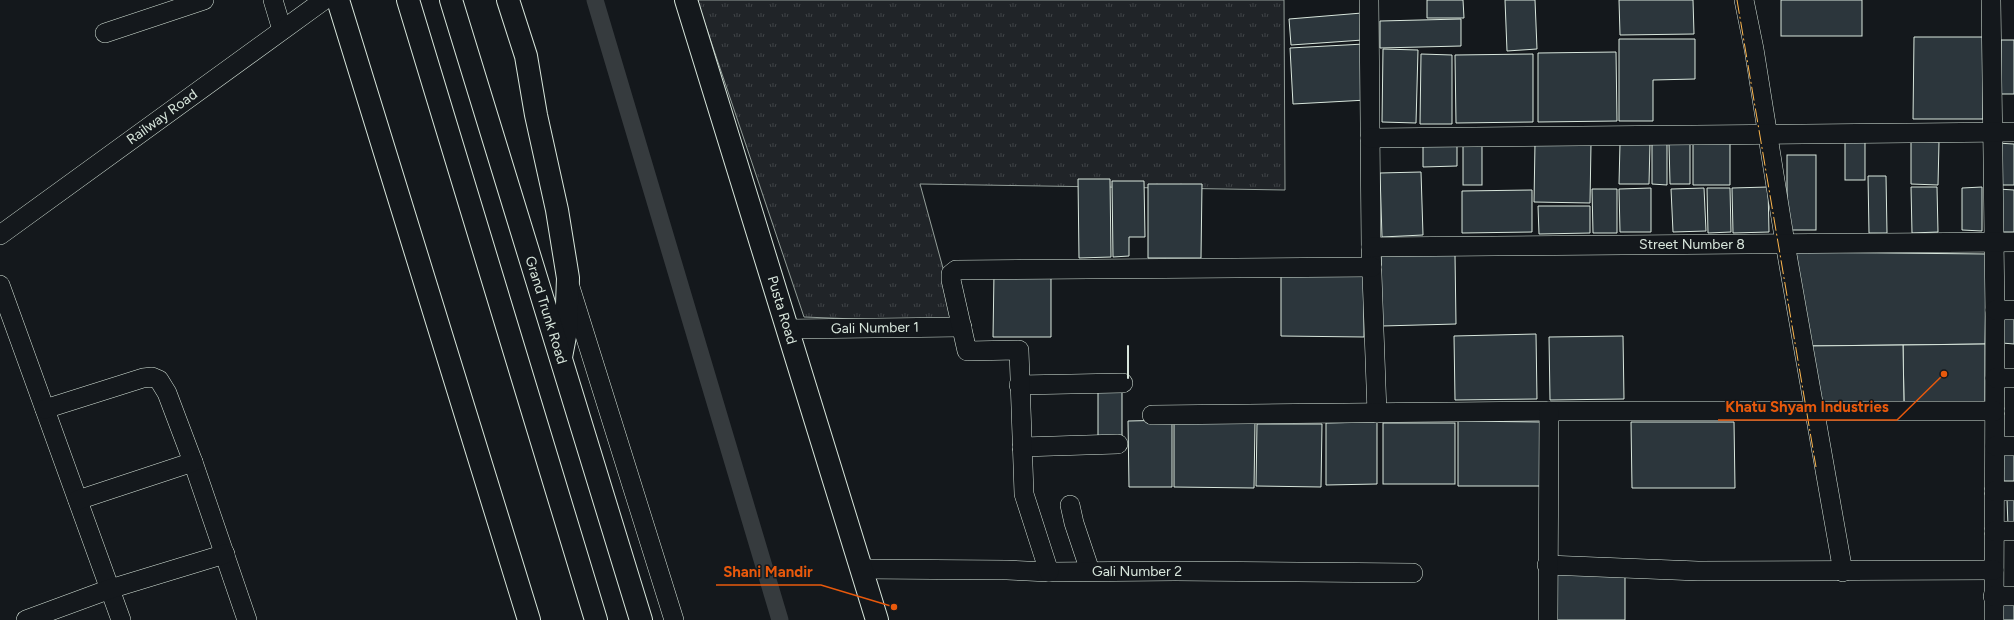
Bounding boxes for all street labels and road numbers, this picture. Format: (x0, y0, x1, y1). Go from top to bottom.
street label: Railway Road (123, 86, 201, 148)
street label: Street Number 8 (1639, 236, 1745, 253)
street label: Grand Trunk Road (522, 254, 570, 366)
street label: Pusta Road (764, 274, 800, 346)
street label: Gali Number 1 (831, 319, 919, 337)
street label: Gali Number 2 (1092, 563, 1182, 580)

